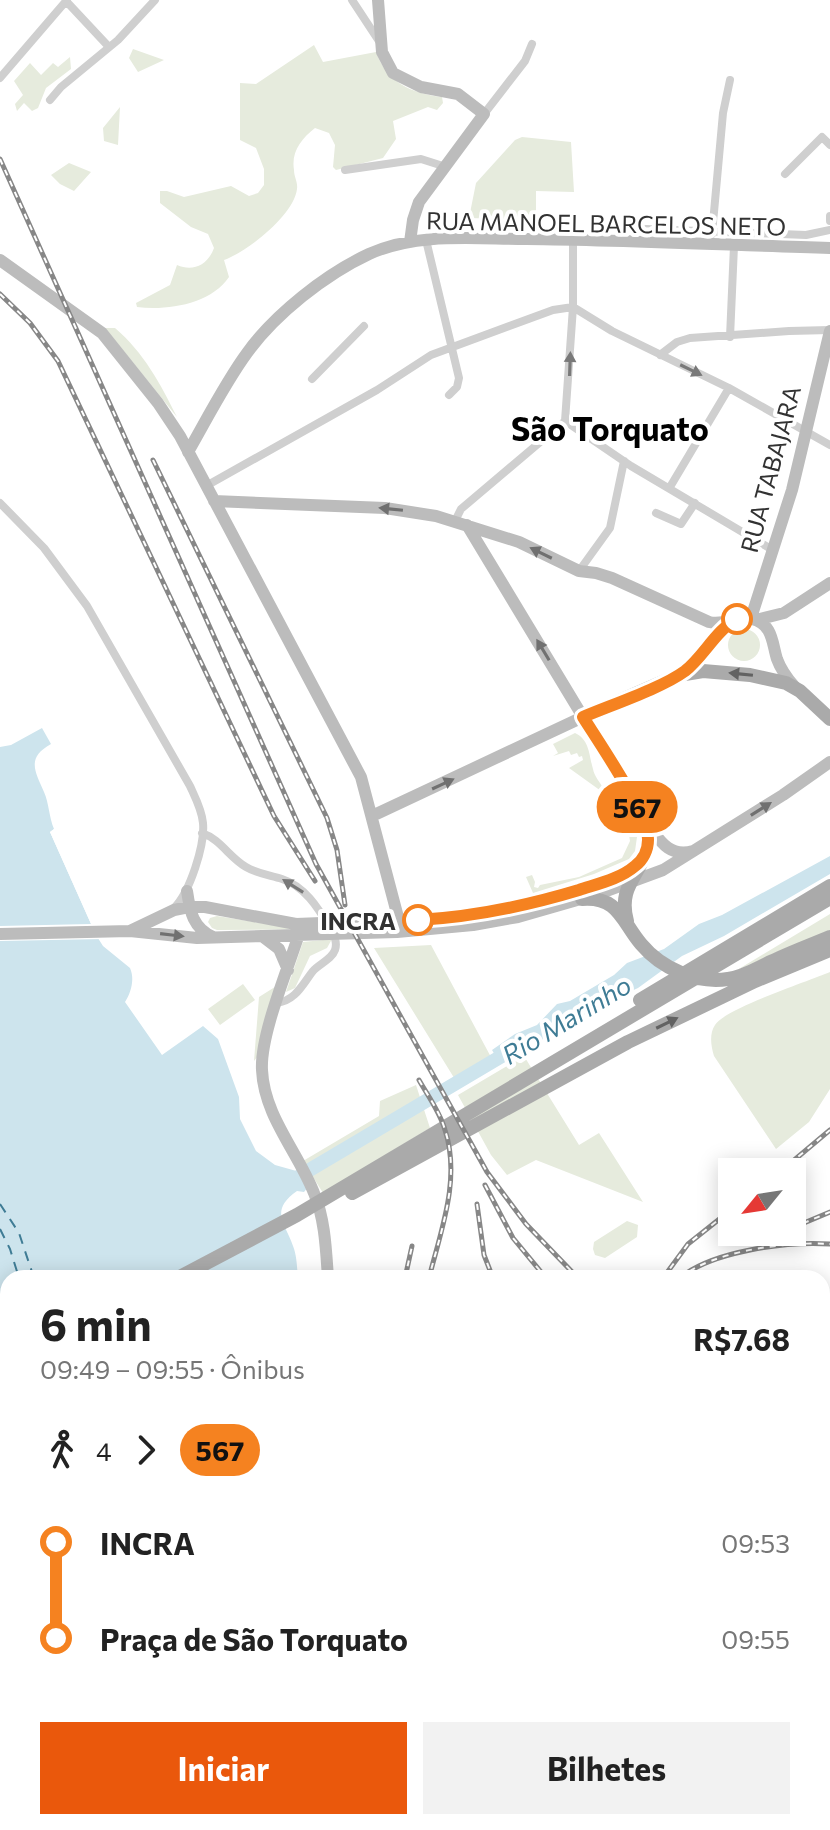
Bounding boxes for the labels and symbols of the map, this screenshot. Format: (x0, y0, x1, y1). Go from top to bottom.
street label: RUA MANOEL BARCELOS NETO (426, 205, 786, 241)
one-way arrow (564, 351, 577, 376)
one-way arrow (679, 363, 702, 377)
street label: RUA TABAJARA (734, 382, 806, 556)
district label: São Torquato (511, 408, 709, 448)
one-way arrow (378, 503, 403, 516)
one-way arrow (530, 546, 553, 560)
unlabelled marker (722, 604, 752, 634)
one-way arrow (536, 639, 550, 661)
one-way arrow (728, 668, 753, 681)
one-way arrow (432, 777, 455, 790)
line badge: 567 (591, 781, 683, 833)
one-way arrow (750, 802, 771, 817)
one-way arrow (282, 879, 304, 893)
marker: INCRA (403, 905, 433, 935)
place label: INCRA (320, 906, 396, 935)
one-way arrow (160, 929, 185, 942)
water label: Rio Marinho (496, 968, 636, 1070)
one-way arrow (656, 1017, 679, 1030)
north arrow (718, 1158, 806, 1246)

